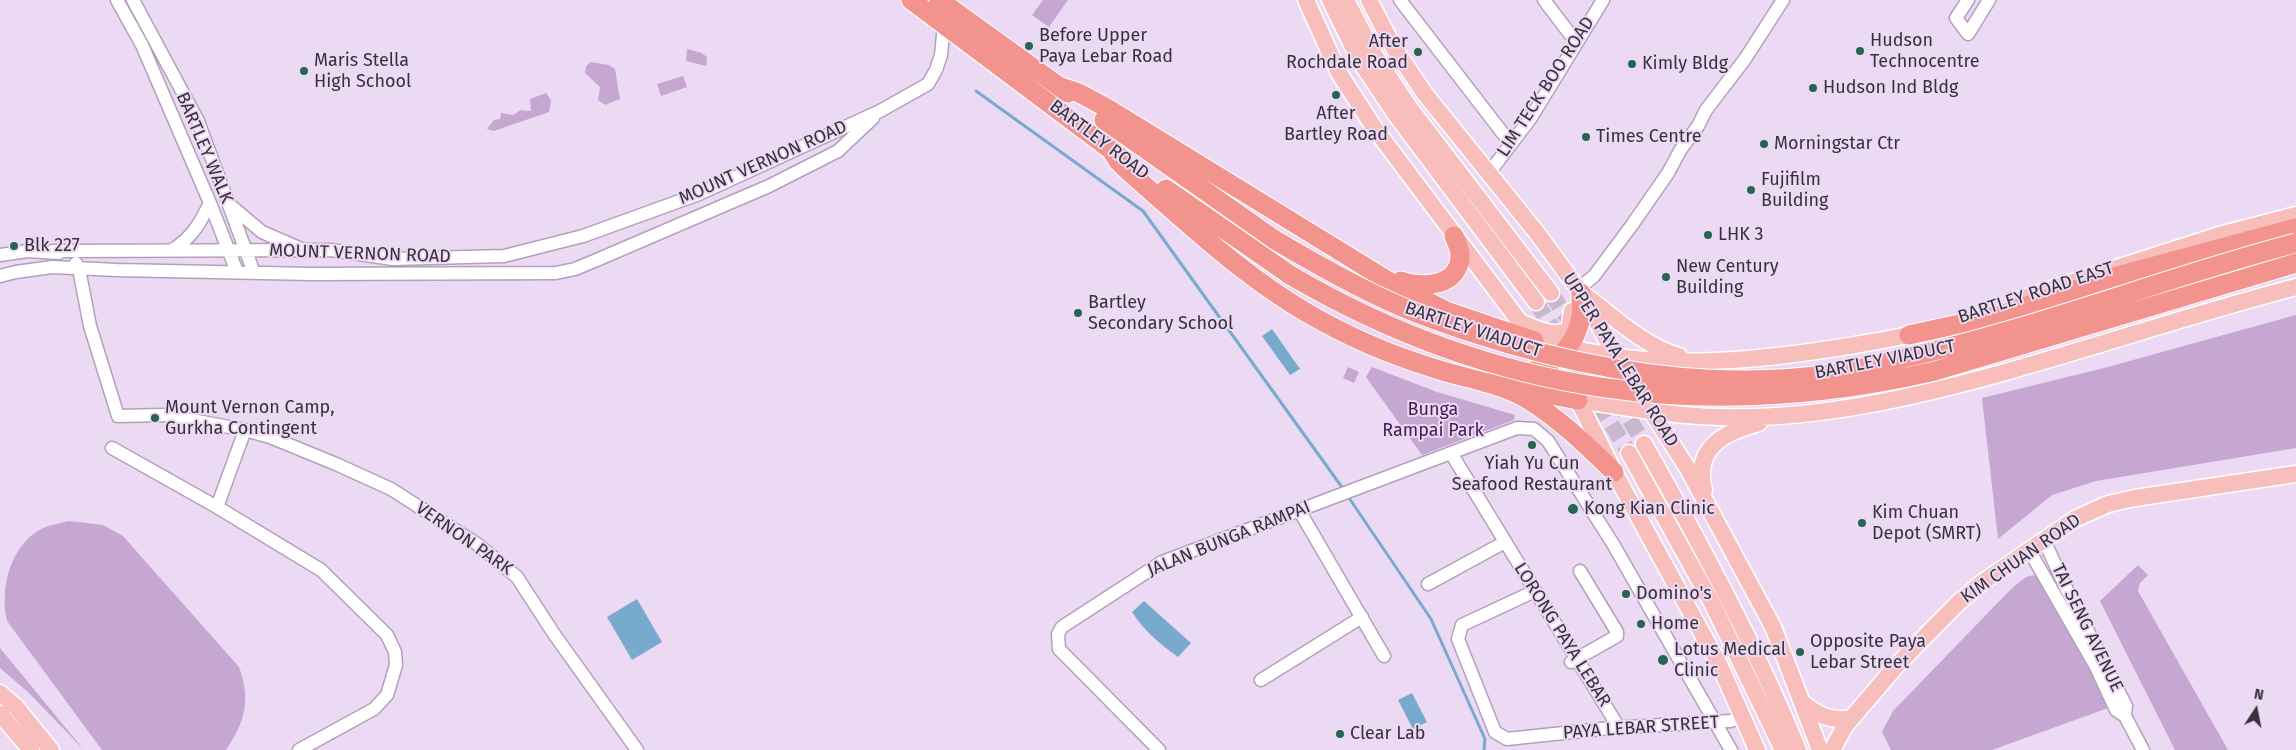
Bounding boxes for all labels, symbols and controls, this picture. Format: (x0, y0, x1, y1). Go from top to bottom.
street label: LIM TECK BOO ROAD (1493, 13, 1599, 161)
place label: Before Upper Paya Lebar Road (1039, 25, 1173, 68)
place label: Hudson Technocentre (1870, 30, 1980, 72)
place label: After Rochdale Road (1286, 31, 1408, 74)
marker: Before Upper Paya Lebar Road (1023, 40, 1035, 52)
marker: Hudson Technocentre (1854, 45, 1866, 57)
marker: After Rochdale Road (1412, 46, 1424, 58)
place label: Maris Stella High School (314, 50, 411, 92)
place label: Kimly Bldg (1642, 53, 1728, 75)
marker: Kimly Bldg (1626, 58, 1638, 70)
marker: Maris Stella High School (298, 65, 310, 77)
place label: Hudson Ind Bldg (1823, 77, 1958, 99)
marker: Hudson Ind Bldg (1807, 82, 1819, 94)
street label: BARTLEY WALK (171, 89, 237, 207)
marker: After Bartley Road (1330, 89, 1342, 101)
street label: BARTLEY ROAD (1045, 96, 1153, 184)
place label: After Bartley Road (1284, 103, 1388, 146)
street label: MOUNT VERNON ROAD (676, 116, 850, 210)
place label: Times Centre (1596, 126, 1702, 148)
marker: Times Centre (1580, 131, 1592, 143)
place label: Morningstar Ctr (1774, 133, 1900, 155)
marker: Morningstar Ctr (1758, 138, 1770, 150)
place label: Fujifilm Building (1761, 169, 1828, 212)
marker: Fujifilm Building (1745, 184, 1757, 196)
place label: LHK 3 (1718, 224, 1764, 246)
marker: LHK 3 (1702, 229, 1714, 241)
place label: Blk 227 (24, 235, 80, 257)
marker: Blk 227 (8, 240, 20, 252)
street label: MOUNT VERNON ROAD (269, 240, 451, 268)
place label: New Century Building (1676, 256, 1779, 298)
street label: BARTLEY ROAD EAST (1955, 258, 2117, 328)
street label: UPPER PAYA LEBAR ROAD (1557, 269, 1683, 451)
marker: New Century Building (1660, 271, 1672, 283)
place label: Bartley Secondary School (1088, 292, 1233, 334)
street label: BARTLEY VIADUCT (1402, 298, 1544, 362)
marker: Bartley Secondary School (1072, 307, 1084, 319)
street label: BARTLEY VIADUCT (1813, 336, 1957, 384)
place label: Mount Vernon Camp, Gurkha Contingent (165, 397, 334, 439)
park label: Bunga Rampai Park (1382, 399, 1484, 442)
marker: Mount Vernon Camp, Gurkha Contingent (149, 412, 161, 424)
marker: Yiah Yu Cun Seafood Restaurant (1526, 439, 1538, 451)
place label: Yiah Yu Cun Seafood Restaurant (1452, 453, 1612, 496)
street label: JALAN BUNGA RAMPAI (1144, 496, 1314, 582)
street label: VERNON PARK (411, 498, 517, 580)
place label: Kong Kian Clinic (1584, 498, 1715, 520)
marker: Kong Kian Clinic (1566, 502, 1580, 516)
place label: Kim Chuan Depot (SMRT) (1872, 502, 1981, 544)
street label: KIM CHUAN ROAD (1957, 510, 2085, 608)
marker: Kim Chuan Depot (SMRT) (1856, 517, 1868, 529)
street label: LORONG PAYA LEBAR (1509, 559, 1615, 711)
street label: TAI SENG AVENUE (2047, 560, 2127, 696)
place label: Domino's (1636, 583, 1712, 605)
marker: Domino's (1620, 588, 1632, 600)
place label: Home (1651, 613, 1699, 635)
marker: Home (1635, 618, 1647, 630)
place label: Opposite Paya Lebar Street (1810, 631, 1926, 674)
place label: Lotus Medical Clinic (1674, 639, 1786, 682)
marker: Opposite Paya Lebar Street (1794, 646, 1806, 658)
marker: Lotus Medical Clinic (1656, 653, 1670, 667)
north arrow (2231, 685, 2281, 735)
text: N (2253, 686, 2265, 704)
street label: PAYA LEBAR STREET (1562, 712, 1720, 744)
place label: Clear Lab (1350, 723, 1425, 745)
marker: Clear Lab (1334, 728, 1346, 740)

